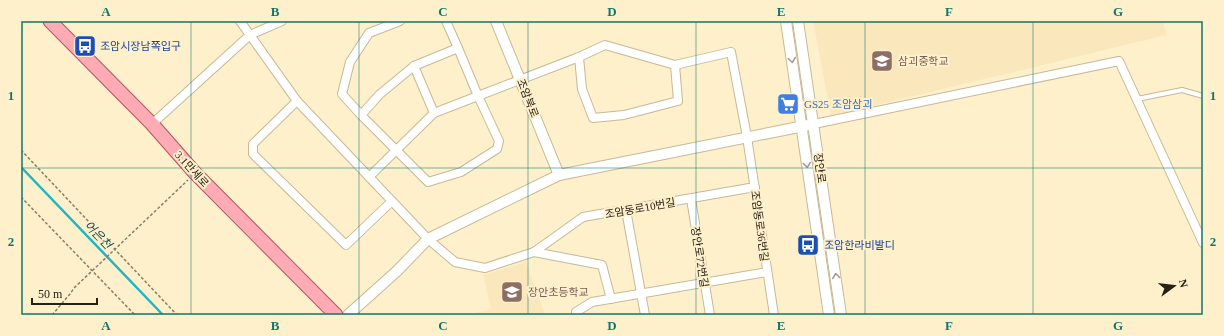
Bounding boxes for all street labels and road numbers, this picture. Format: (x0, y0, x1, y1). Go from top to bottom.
street label: 조암북로 (515, 77, 541, 119)
street label: 3.1만세로 (173, 149, 211, 189)
street label: 장안로 (812, 152, 828, 184)
street label: 조암동로36번길 (749, 190, 771, 262)
street label: 조암동로10번길 (604, 196, 676, 220)
street label: 장안로72번길 (689, 226, 711, 288)

